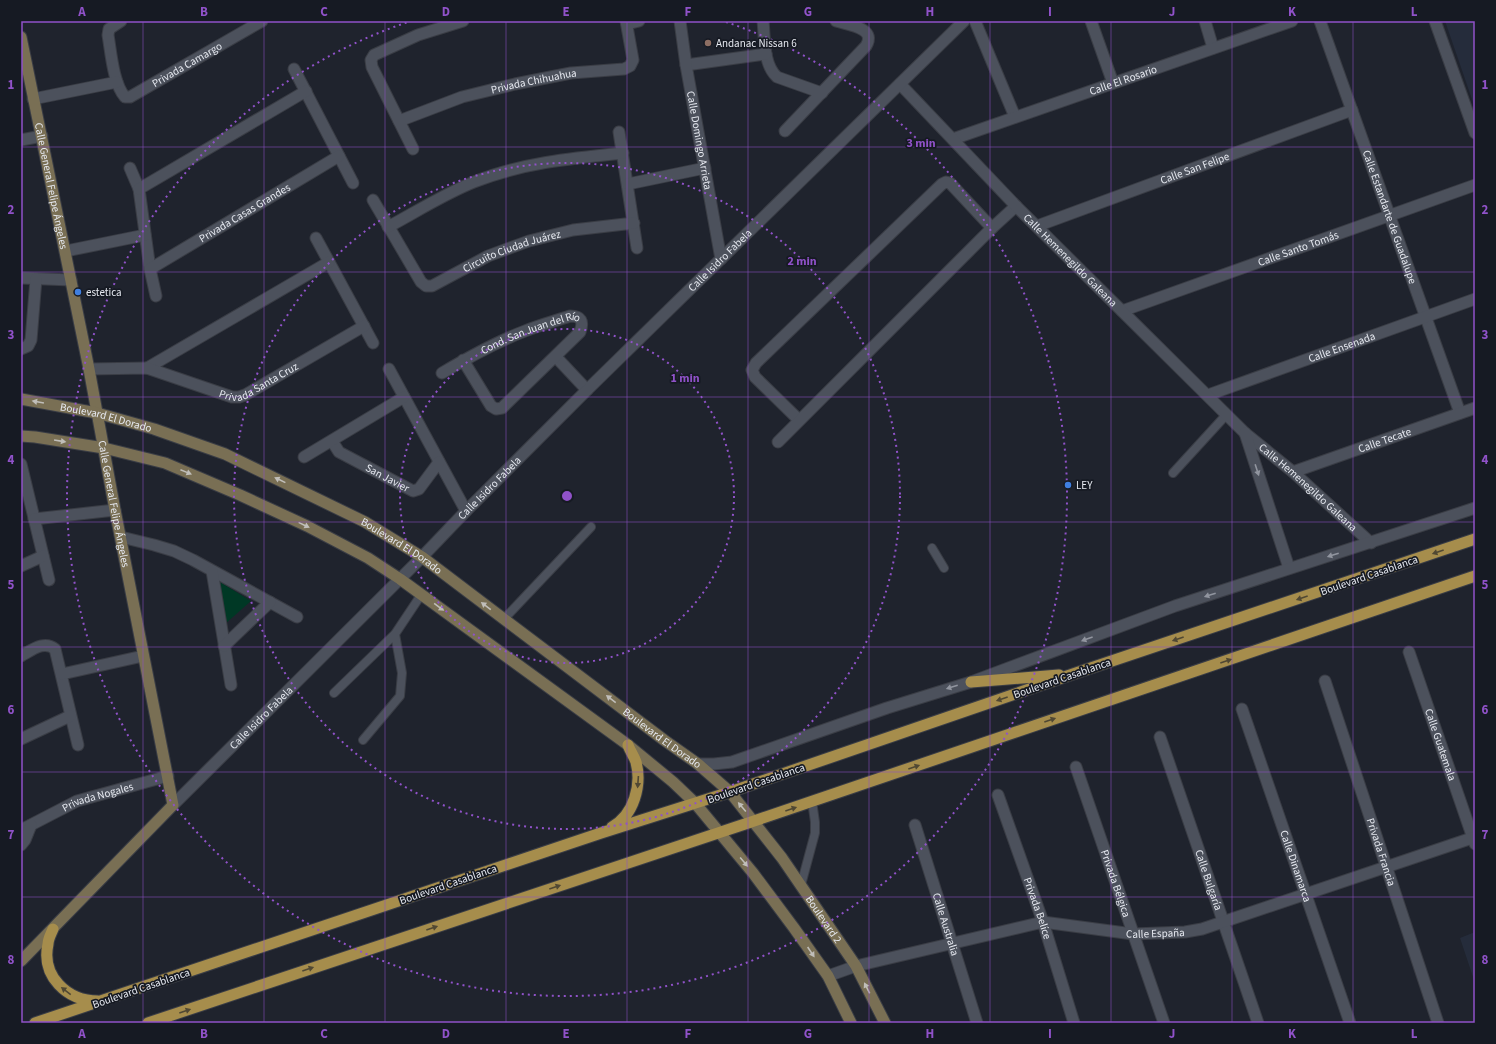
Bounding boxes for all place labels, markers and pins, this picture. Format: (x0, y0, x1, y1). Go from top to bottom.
place label: Andanac Nissan 6 (716, 36, 797, 51)
marker: Andanac Nissan 6 (703, 38, 713, 48)
place label: estetica (86, 285, 122, 300)
marker: estetica (73, 287, 83, 297)
place label: LEY (1076, 478, 1093, 493)
marker: LEY (1063, 480, 1073, 490)
centre of rings (560, 489, 574, 503)

